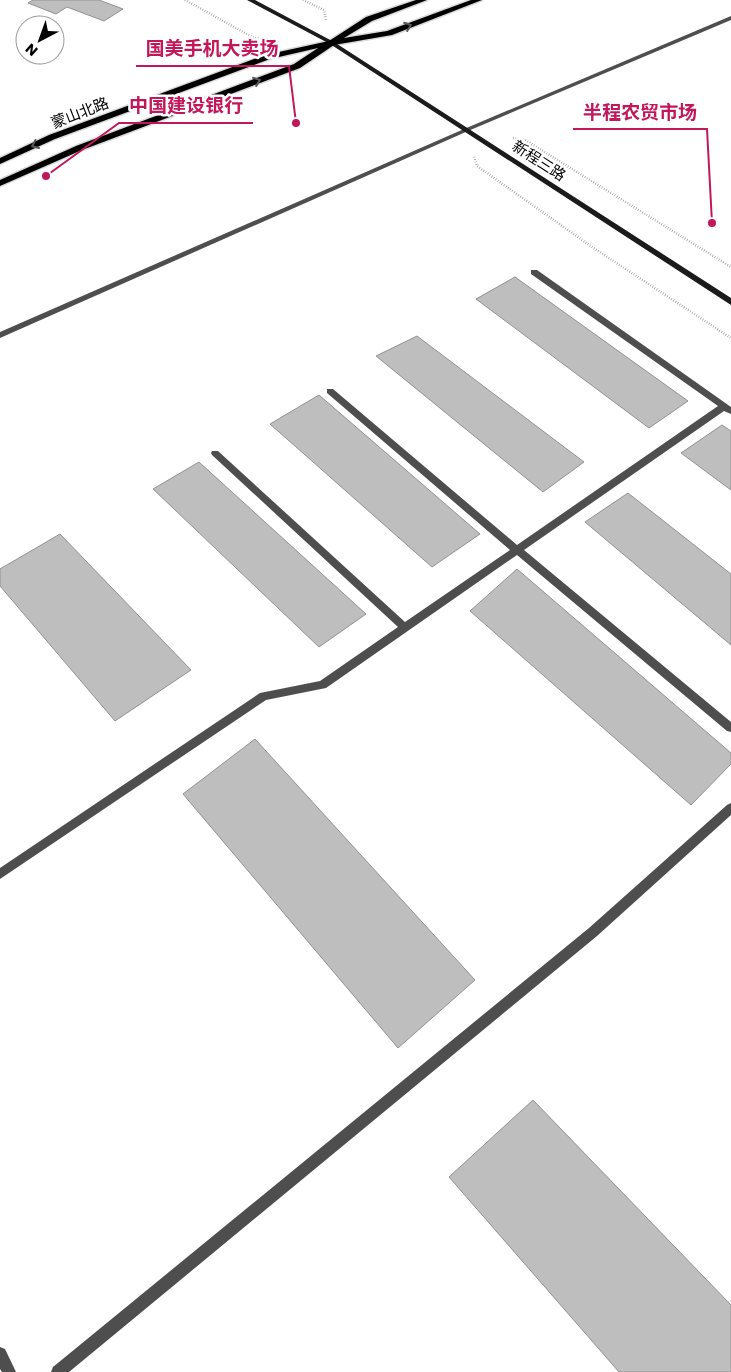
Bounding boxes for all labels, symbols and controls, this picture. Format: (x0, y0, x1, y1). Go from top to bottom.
north arrow (15, 15, 65, 65)
one-way arrow (403, 22, 411, 32)
callout: 国美手机大卖场 (136, 32, 289, 66)
text: 国美手机大卖场 (145, 35, 279, 62)
text: N (21, 39, 42, 61)
one-way arrow (252, 77, 261, 87)
callout: 中国建设银行 (119, 89, 253, 123)
street label: 蒙山北路 (48, 92, 112, 133)
text: 中国建设银行 (129, 92, 243, 119)
callout: 半程农贸市场 (573, 95, 707, 129)
text: 半程农贸市场 (583, 99, 697, 126)
street label: 新程三路 (508, 135, 570, 186)
one-way arrow (31, 139, 40, 150)

